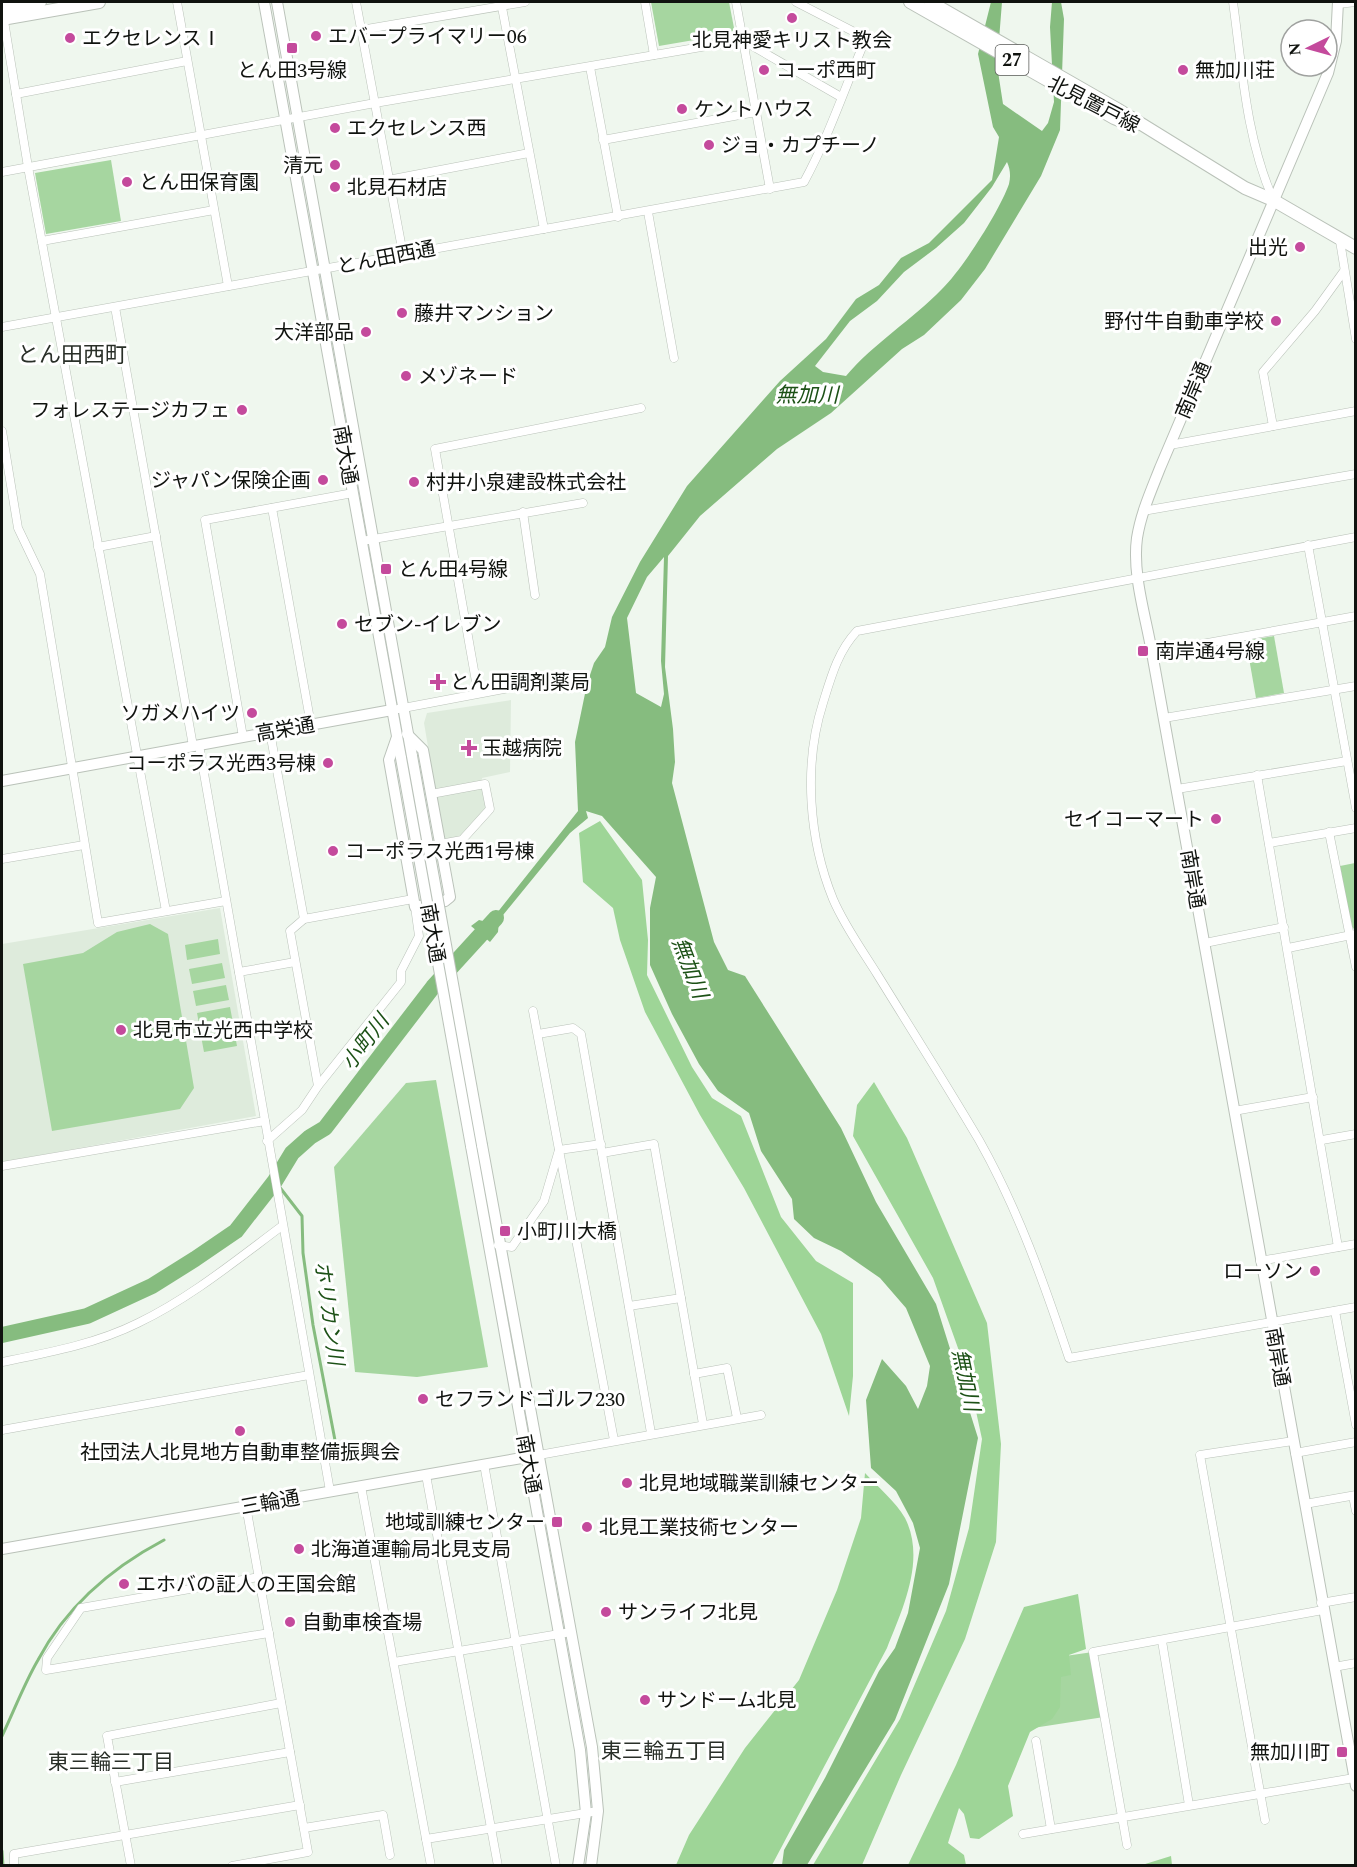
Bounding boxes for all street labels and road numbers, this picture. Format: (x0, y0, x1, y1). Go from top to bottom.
road number: 27 (996, 45, 1028, 75)
street label: 北見置戸線 (1042, 69, 1145, 141)
street label: とん田西通 (334, 234, 438, 282)
street label: 南岸通 (1168, 357, 1219, 424)
street label: 南大通 (325, 423, 365, 487)
street label: 高栄通 (253, 710, 317, 750)
street label: 南岸通 (1172, 847, 1212, 911)
street label: 南大通 (412, 901, 452, 965)
street label: 南岸通 (1257, 1325, 1297, 1389)
street label: 南大通 (508, 1432, 548, 1496)
street label: 三輪通 (238, 1483, 302, 1523)

